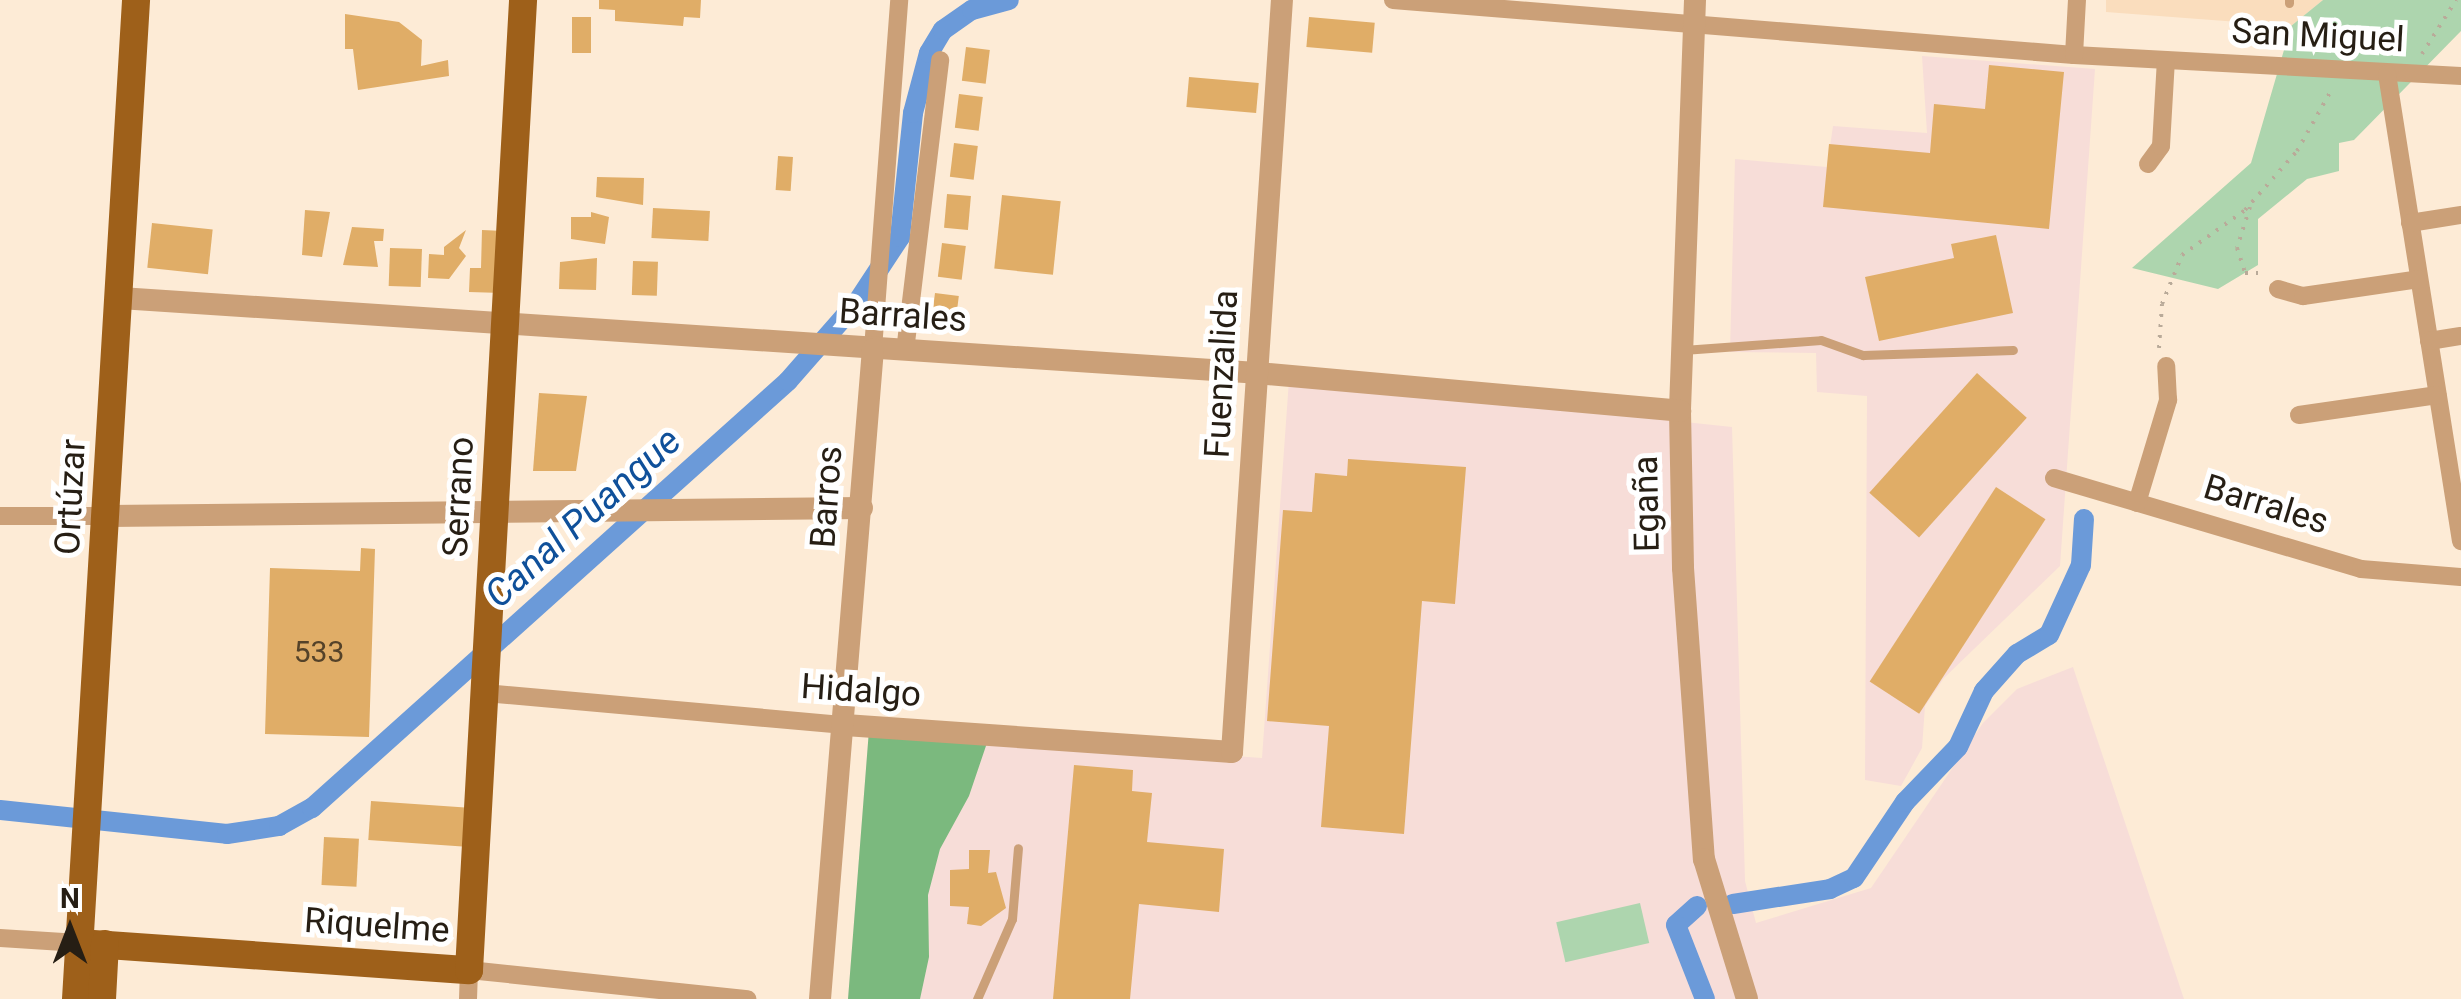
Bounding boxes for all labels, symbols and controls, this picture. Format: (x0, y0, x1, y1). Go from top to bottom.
street label: San Miguel (2231, 11, 2405, 61)
street label: Fuenzalida (1197, 289, 1247, 459)
street label: Barrales (838, 291, 968, 341)
water label: Canal Puangue (476, 418, 690, 618)
street label: Serrano (435, 436, 483, 558)
street label: Ortúzar (47, 438, 95, 556)
street label: Barros (802, 445, 852, 549)
street label: Egaña (1625, 455, 1669, 553)
street label: Barrales (2199, 466, 2333, 544)
house number: 533 (294, 634, 344, 670)
street label: Hidalgo (799, 666, 923, 716)
north arrow (20, 879, 120, 979)
text: N (60, 882, 80, 915)
street label: Riquelme (303, 900, 451, 952)

